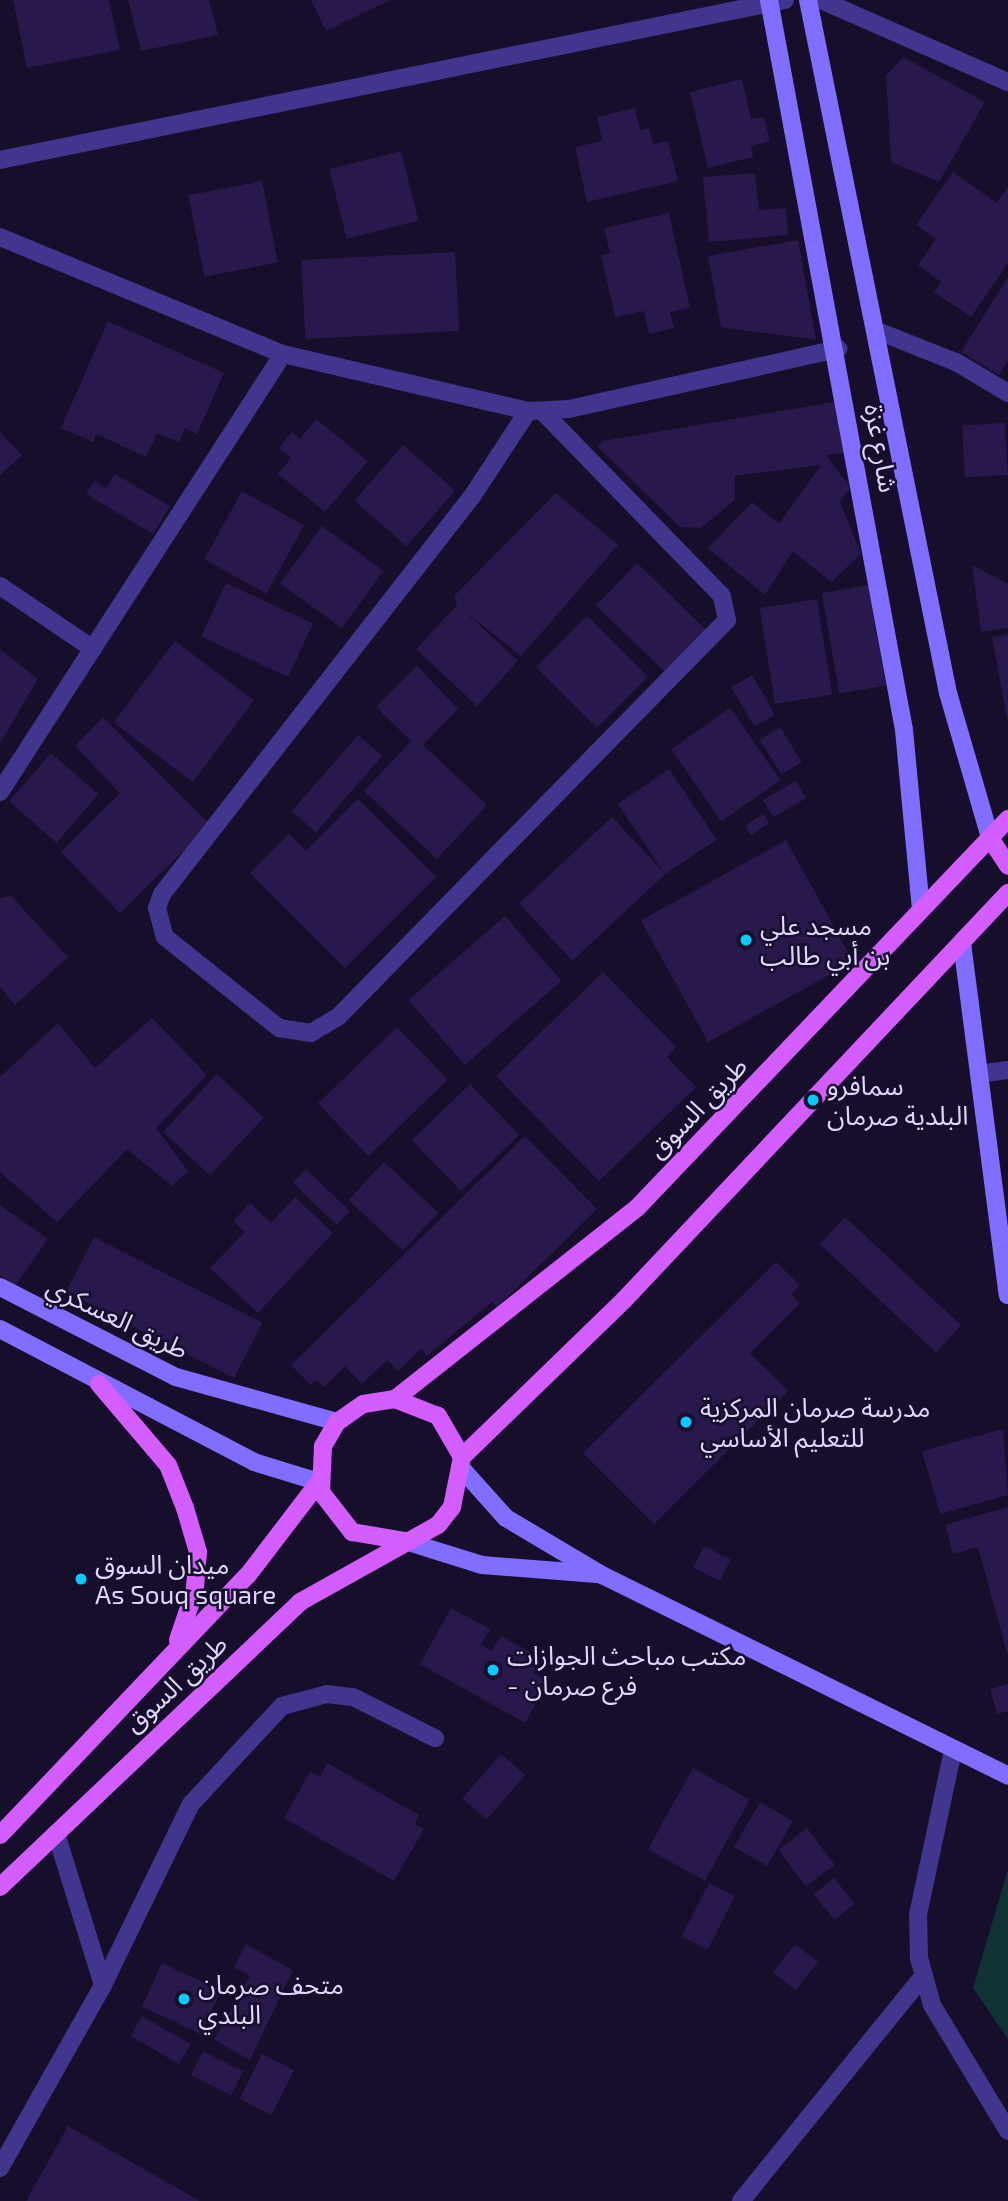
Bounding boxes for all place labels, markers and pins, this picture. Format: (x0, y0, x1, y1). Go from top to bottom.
place label: مسجد علي بن أبي طالب (760, 909, 890, 970)
marker: مسجد علي بن أبي طالب (738, 932, 754, 948)
place label: سمافرو البلدية صرمان (827, 1069, 968, 1130)
marker: سمافرو البلدية صرمان (805, 1092, 821, 1108)
place label: مدرسة صرمان المركزية للتعليم الأساسي (700, 1391, 930, 1452)
marker: مدرسة صرمان المركزية للتعليم الأساسي (678, 1414, 694, 1430)
place label: ميدان السوق As Souq square (95, 1548, 276, 1610)
marker: ميدان السوق As Souq square (73, 1571, 89, 1587)
place label: مكتب مباحث الجوازات - فرع صرمان (507, 1639, 746, 1700)
marker: مكتب مباحث الجوازات - فرع صرمان (485, 1662, 501, 1678)
place label: متحف صرمان البلدي (198, 1968, 344, 2030)
marker: متحف صرمان البلدي (176, 1991, 192, 2007)

